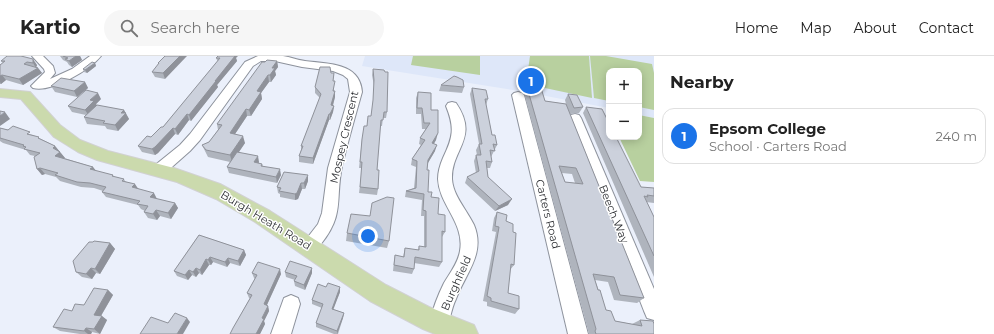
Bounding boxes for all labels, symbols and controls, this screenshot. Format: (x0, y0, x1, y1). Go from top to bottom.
search box (104, 10, 384, 46)
text: Kartio (20, 16, 80, 39)
icon: search (118, 17, 140, 39)
text: Search here (150, 18, 240, 37)
text: Home (735, 19, 778, 37)
text: Map (800, 19, 831, 37)
text: About (853, 19, 897, 37)
text: Contact (919, 19, 974, 37)
pin: 1 (518, 66, 544, 96)
map controls (606, 68, 642, 140)
button: + (606, 68, 642, 104)
text: Nearby (670, 72, 734, 92)
street label: Mospey Crescent (327, 89, 362, 185)
button: − (606, 104, 642, 140)
text: Epsom College (709, 119, 826, 138)
text: 1 (681, 128, 687, 144)
text: 240 m (936, 128, 977, 144)
text: School · Carters Road (709, 138, 847, 154)
street label: Carters Road (533, 178, 563, 250)
street label: Beech Way (596, 183, 632, 245)
street label: Burgh Heath Road (218, 187, 314, 253)
your location (358, 226, 378, 246)
street label: Burghfield (438, 253, 474, 313)

